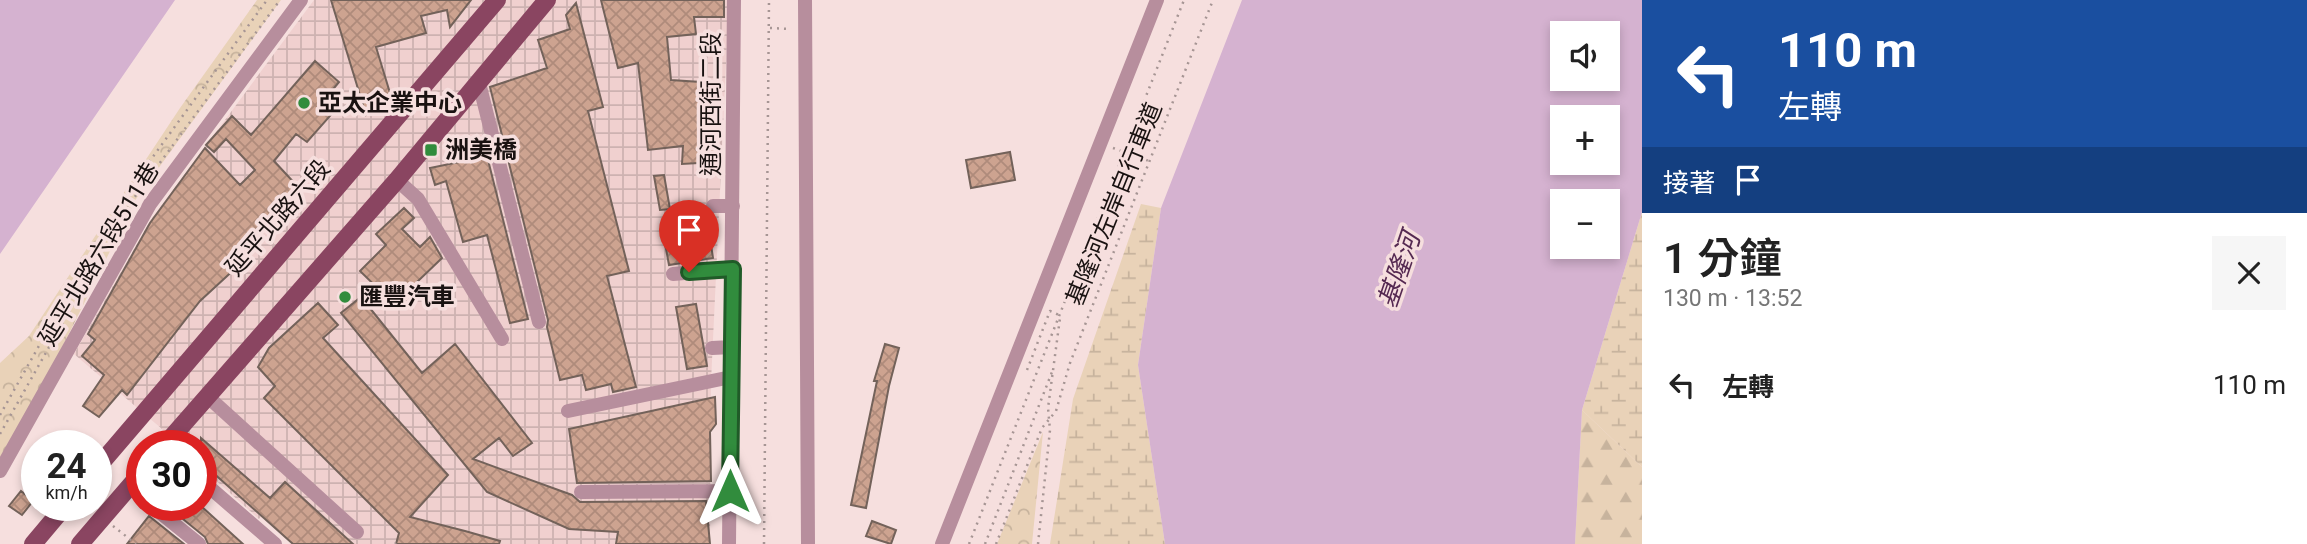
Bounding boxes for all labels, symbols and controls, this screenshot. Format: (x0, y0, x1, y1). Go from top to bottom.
map controls (1550, 21, 1620, 259)
button: sound (1550, 21, 1620, 91)
text: 110 m (1778, 22, 1917, 79)
icon: left (1663, 28, 1754, 119)
street label: 通河西街二段 (697, 32, 725, 176)
text: 左轉 (1778, 88, 1842, 126)
place label: 亞太企業中心 (318, 89, 462, 117)
marker: 亞太企業中心 (296, 95, 312, 111)
street label: 基隆河左岸自行車道 (1061, 99, 1167, 309)
button: + (1550, 105, 1620, 175)
place label: 洲美橋 (445, 136, 517, 164)
marker: 洲美橋 (423, 142, 439, 158)
street label: 延平北路六段 (220, 154, 336, 282)
street label: 延平北路六段511巷 (33, 157, 165, 351)
icon: arrive (1729, 161, 1767, 199)
text: 接著 (1663, 168, 1715, 198)
button: − (1550, 189, 1620, 259)
pin (659, 200, 719, 272)
icon: arrive (670, 211, 708, 249)
water label: 基隆河 (1372, 224, 1428, 312)
text: 1 分鐘 (1663, 234, 1781, 283)
button: close (2212, 236, 2286, 310)
place label: 匯豐汽車 (359, 283, 455, 311)
text: 130 m · 13:52 (1663, 285, 1802, 312)
marker: 匯豐汽車 (337, 289, 353, 305)
icon: left (1663, 366, 1701, 404)
text: 110 m (2213, 370, 2286, 400)
text: 左轉 (1722, 372, 1774, 402)
speed limit sign: 30 (126, 430, 217, 521)
text: 24 (46, 446, 87, 487)
position arrow (693, 454, 767, 528)
text: km/h (45, 482, 88, 503)

